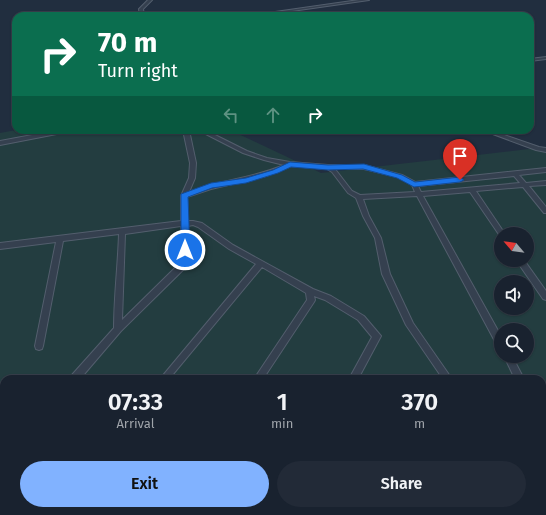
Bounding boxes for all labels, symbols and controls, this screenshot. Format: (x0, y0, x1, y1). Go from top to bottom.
text: 70 m (98, 26, 157, 59)
icon: right (32, 28, 84, 80)
text: Turn right (98, 60, 178, 82)
icon: left (220, 104, 242, 126)
icon: ahead (262, 104, 284, 126)
icon: right (304, 104, 326, 126)
pin (443, 139, 477, 180)
icon: arrive (449, 145, 471, 167)
north arrow (494, 227, 534, 267)
map controls (494, 227, 534, 363)
position arrow (164, 229, 206, 271)
button: sound (494, 275, 534, 315)
button: search (494, 323, 534, 363)
text: 07:33 (108, 388, 163, 416)
text: 1 (277, 388, 288, 416)
text: 370 (401, 388, 438, 416)
text: Arrival (116, 416, 155, 431)
text: min (271, 416, 293, 431)
text: m (414, 416, 425, 431)
button: Exit (20, 461, 269, 507)
button: Share (277, 461, 526, 507)

